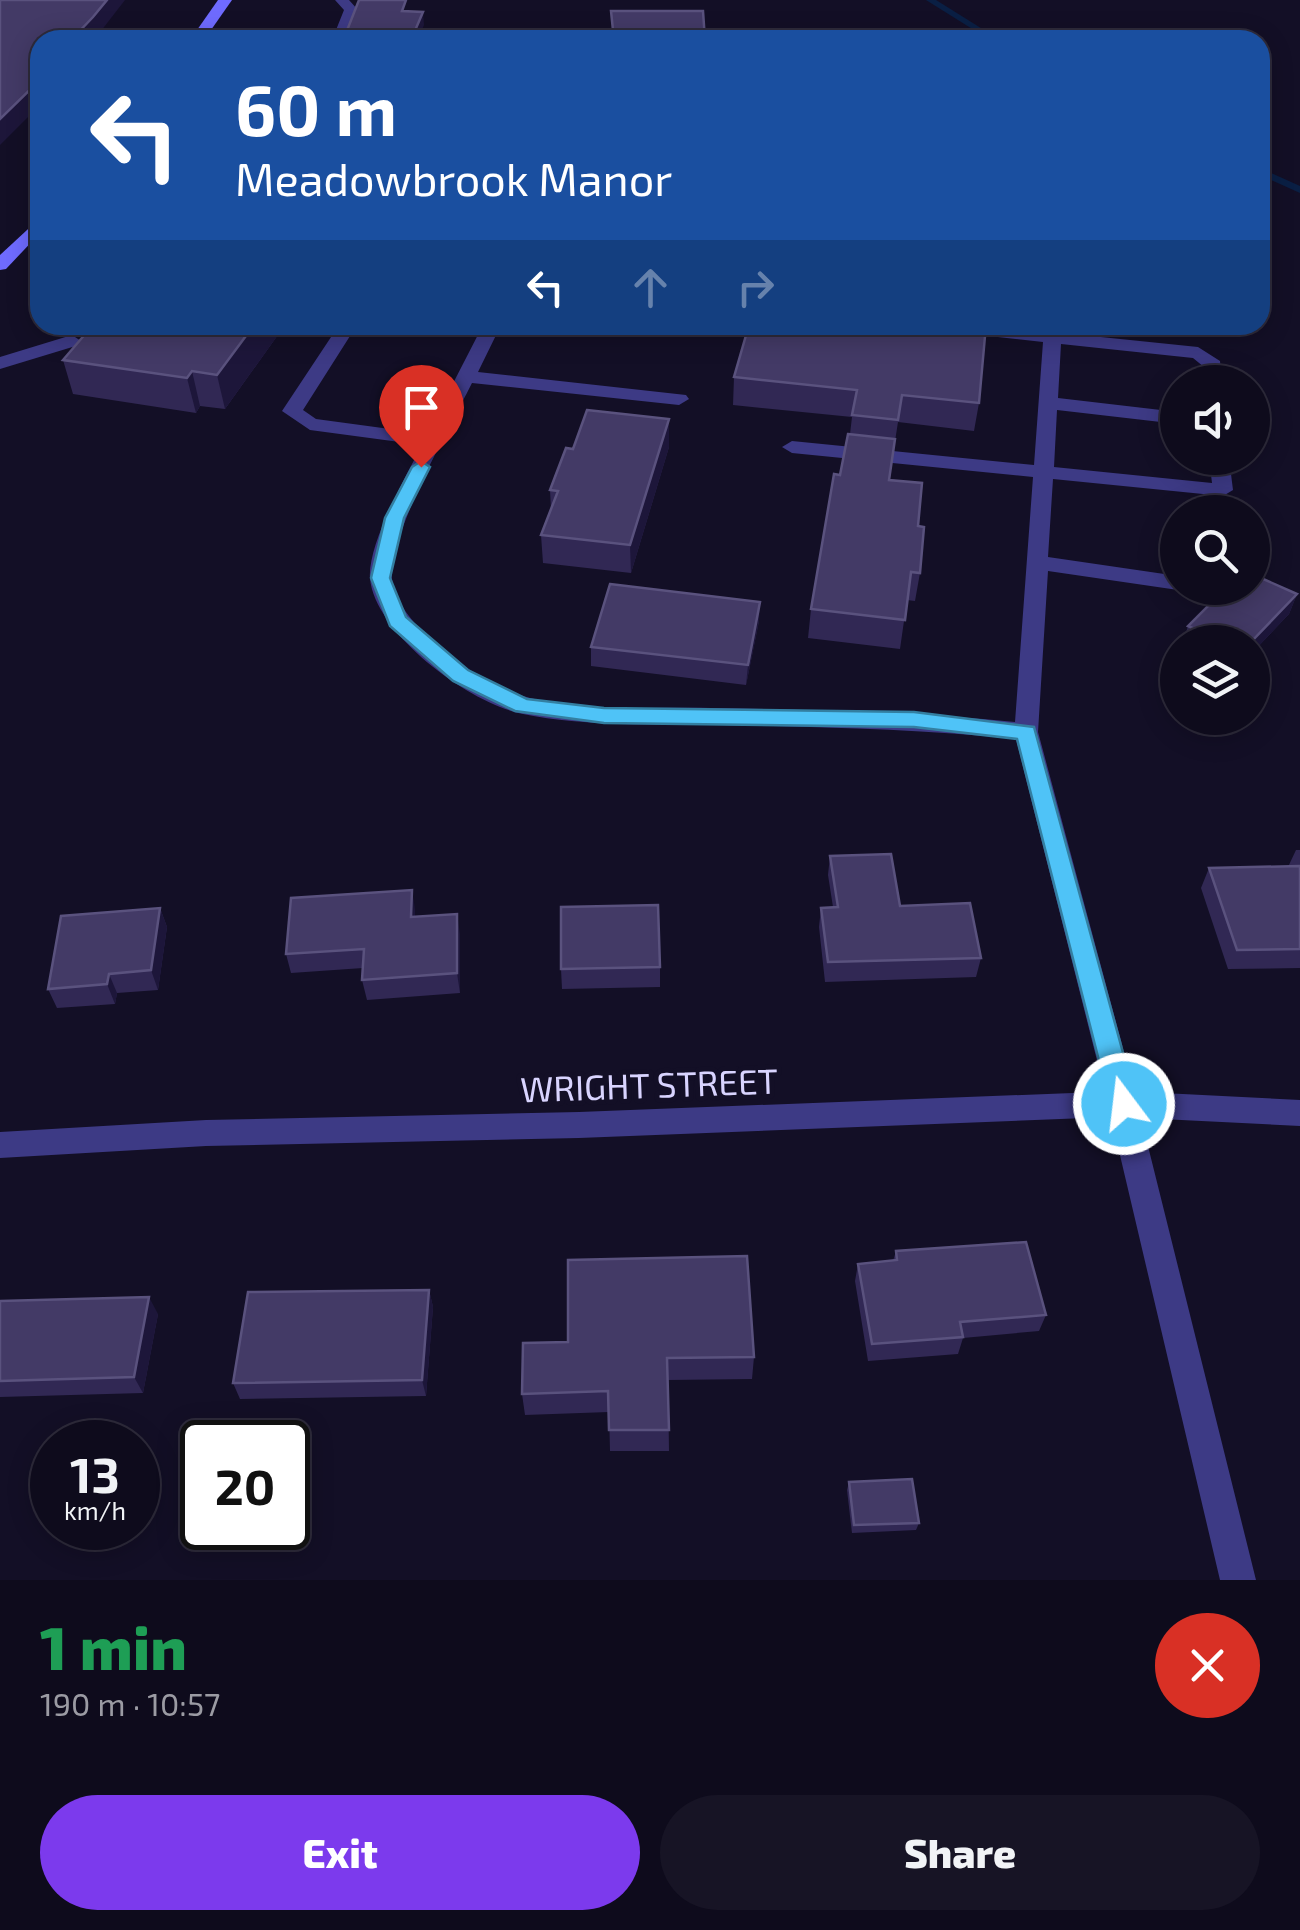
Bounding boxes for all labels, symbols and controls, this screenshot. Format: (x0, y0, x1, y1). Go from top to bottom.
text: 60 m (235, 66, 397, 150)
icon: left (70, 70, 200, 200)
text: Meadowbrook Manor (235, 151, 672, 205)
icon: left (518, 260, 573, 315)
icon: ahead (623, 260, 678, 315)
icon: right (728, 260, 783, 315)
pin (379, 365, 464, 468)
map controls (1160, 365, 1270, 735)
button: sound (1160, 365, 1270, 475)
icon: arrive (394, 380, 449, 435)
button: search (1160, 495, 1270, 605)
button: layers (1160, 625, 1270, 735)
position arrow (1072, 1052, 1176, 1156)
street label: WRIGHT STREET (519, 1059, 779, 1109)
speed limit sign: 20 (180, 1420, 310, 1550)
text: 13 (70, 1443, 120, 1503)
text: km/h (64, 1495, 126, 1525)
text: 1 min (40, 1610, 187, 1682)
button: close (1155, 1613, 1260, 1718)
text: 190 m · 10:57 (40, 1684, 220, 1722)
button: Exit (40, 1795, 640, 1910)
button: Share (660, 1795, 1260, 1910)

